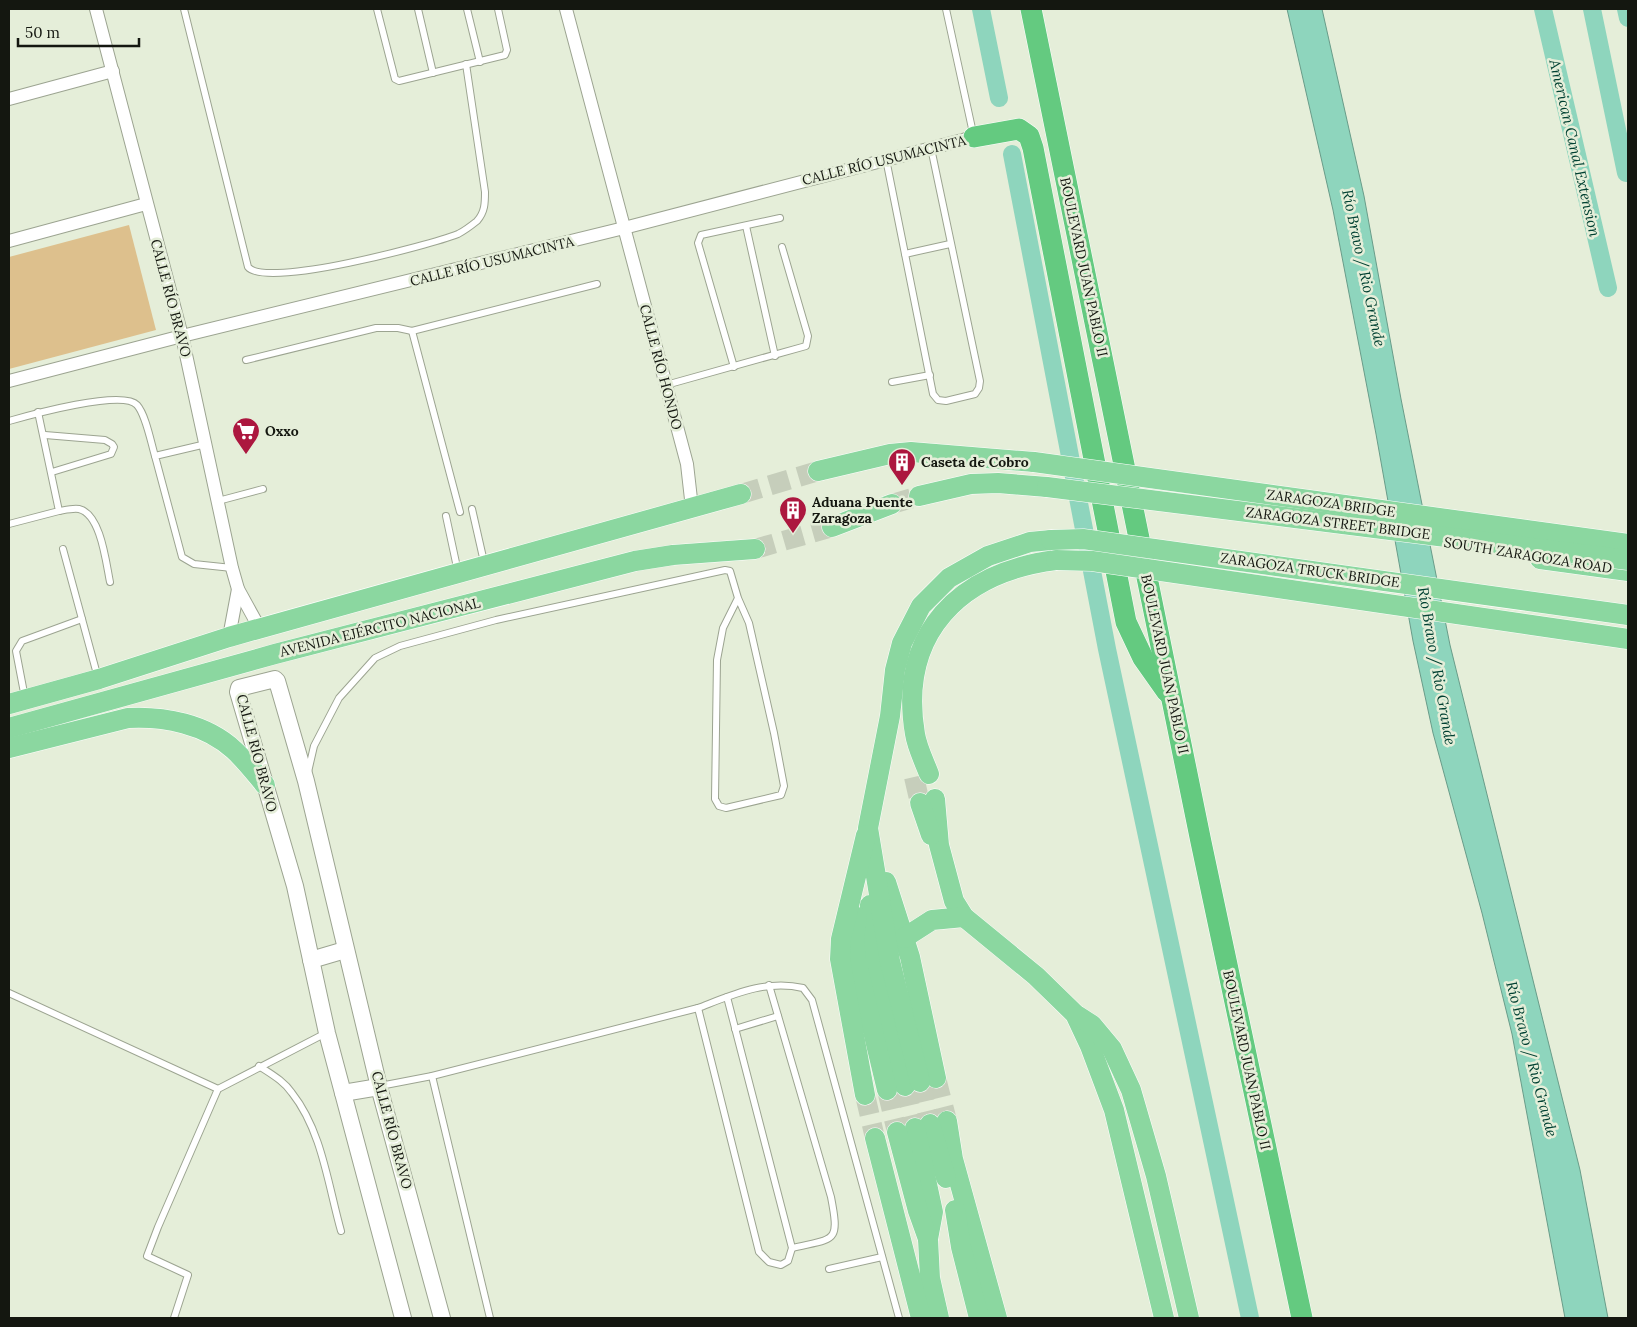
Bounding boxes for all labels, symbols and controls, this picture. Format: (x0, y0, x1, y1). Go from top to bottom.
scale bar (18, 15, 139, 47)
text: 50 m (25, 23, 60, 42)
water label: American Canal Extension (1545, 56, 1605, 239)
street label: CALLE RÍO USUMACINTA (800, 131, 968, 189)
street label: BOULEVARD JUAN PABLO II (1056, 176, 1112, 358)
water label: Río Bravo / Rio Grande (1337, 188, 1390, 349)
street label: CALLE RÍO USUMACINTA (408, 232, 576, 290)
street label: CALLE RÍO BRAVO (147, 237, 195, 359)
street label: CALLE RÍO HONDO (636, 302, 686, 432)
supermarket icon: Oxxo (231, 416, 261, 455)
place label: Oxxo (265, 422, 299, 440)
building icon: Caseta de Cobro (887, 447, 917, 486)
place label: Caseta de Cobro (921, 453, 1029, 471)
street label: ZARAGOZA BRIDGE (1265, 485, 1397, 521)
place label: Aduana Puente Zaragoza (812, 493, 913, 527)
building icon: Aduana Puente Zaragoza (778, 495, 808, 534)
street label: ZARAGOZA STREET BRIDGE (1245, 503, 1432, 543)
street label: SOUTH ZARAGOZA ROAD (1443, 533, 1613, 577)
street label: ZARAGOZA TRUCK BRIDGE (1219, 548, 1401, 592)
street label: BOULEVARD JUAN PABLO II (1137, 573, 1193, 755)
water label: Río Bravo / Rio Grande (1413, 585, 1460, 747)
street label: AVENIDA EJÉRCITO NACIONAL (277, 593, 482, 661)
street label: CALLE RÍO BRAVO (233, 692, 281, 814)
street label: BOULEVARD JUAN PABLO II (1219, 969, 1275, 1151)
water label: Río Bravo / Rio Grande (1501, 979, 1562, 1139)
street label: CALLE RÍO BRAVO (368, 1069, 416, 1191)

